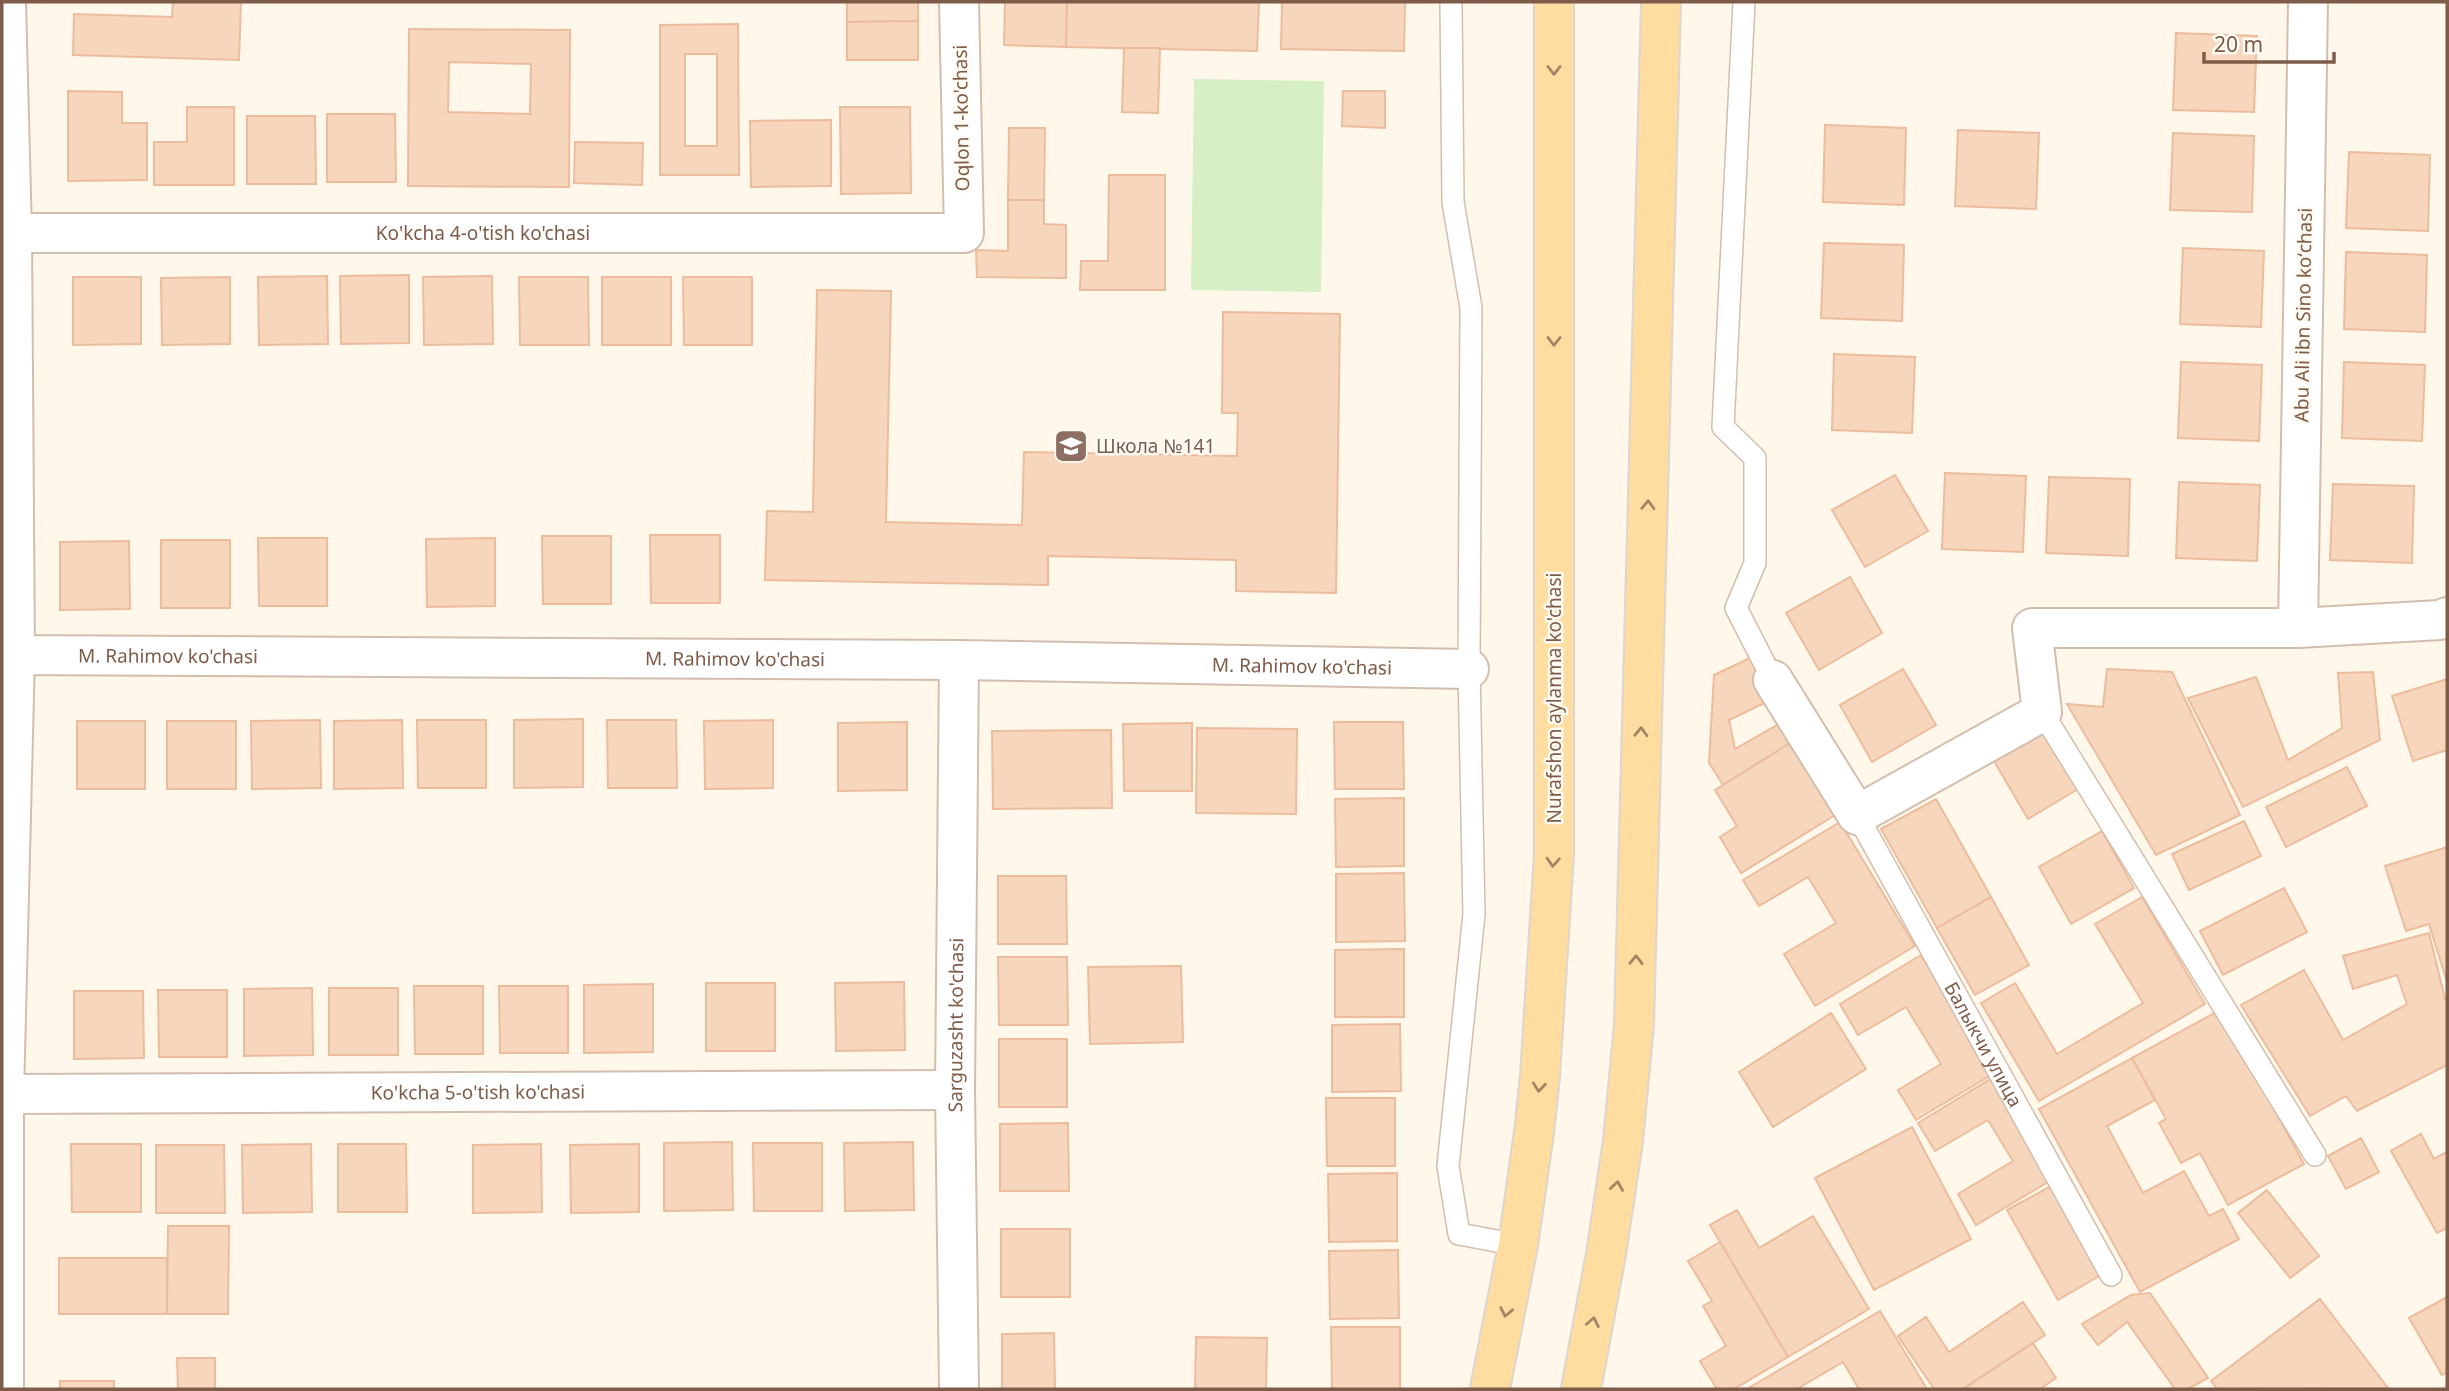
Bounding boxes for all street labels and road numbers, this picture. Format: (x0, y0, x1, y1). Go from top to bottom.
street label: Oqlon 1-ko'chasi (947, 44, 975, 192)
street label: Abu Ali ibn Sino koʻchasi (2288, 207, 2318, 423)
street label: Ko'kcha 4-o'tish ko'chasi (376, 220, 590, 246)
street label: Nurafshon aylanma ko'chasi (1541, 573, 1567, 824)
street label: M. Rahimov ko'chasi (78, 642, 258, 669)
street label: M. Rahimov ko'chasi (645, 645, 825, 672)
street label: M. Rahimov ko'chasi (1212, 651, 1392, 681)
street label: Sarguzasht ko'chasi (942, 938, 969, 1113)
street label: Балыкчи улица (1939, 977, 2029, 1112)
street label: Ko'kcha 5-o'tish ko'chasi (371, 1079, 585, 1105)

